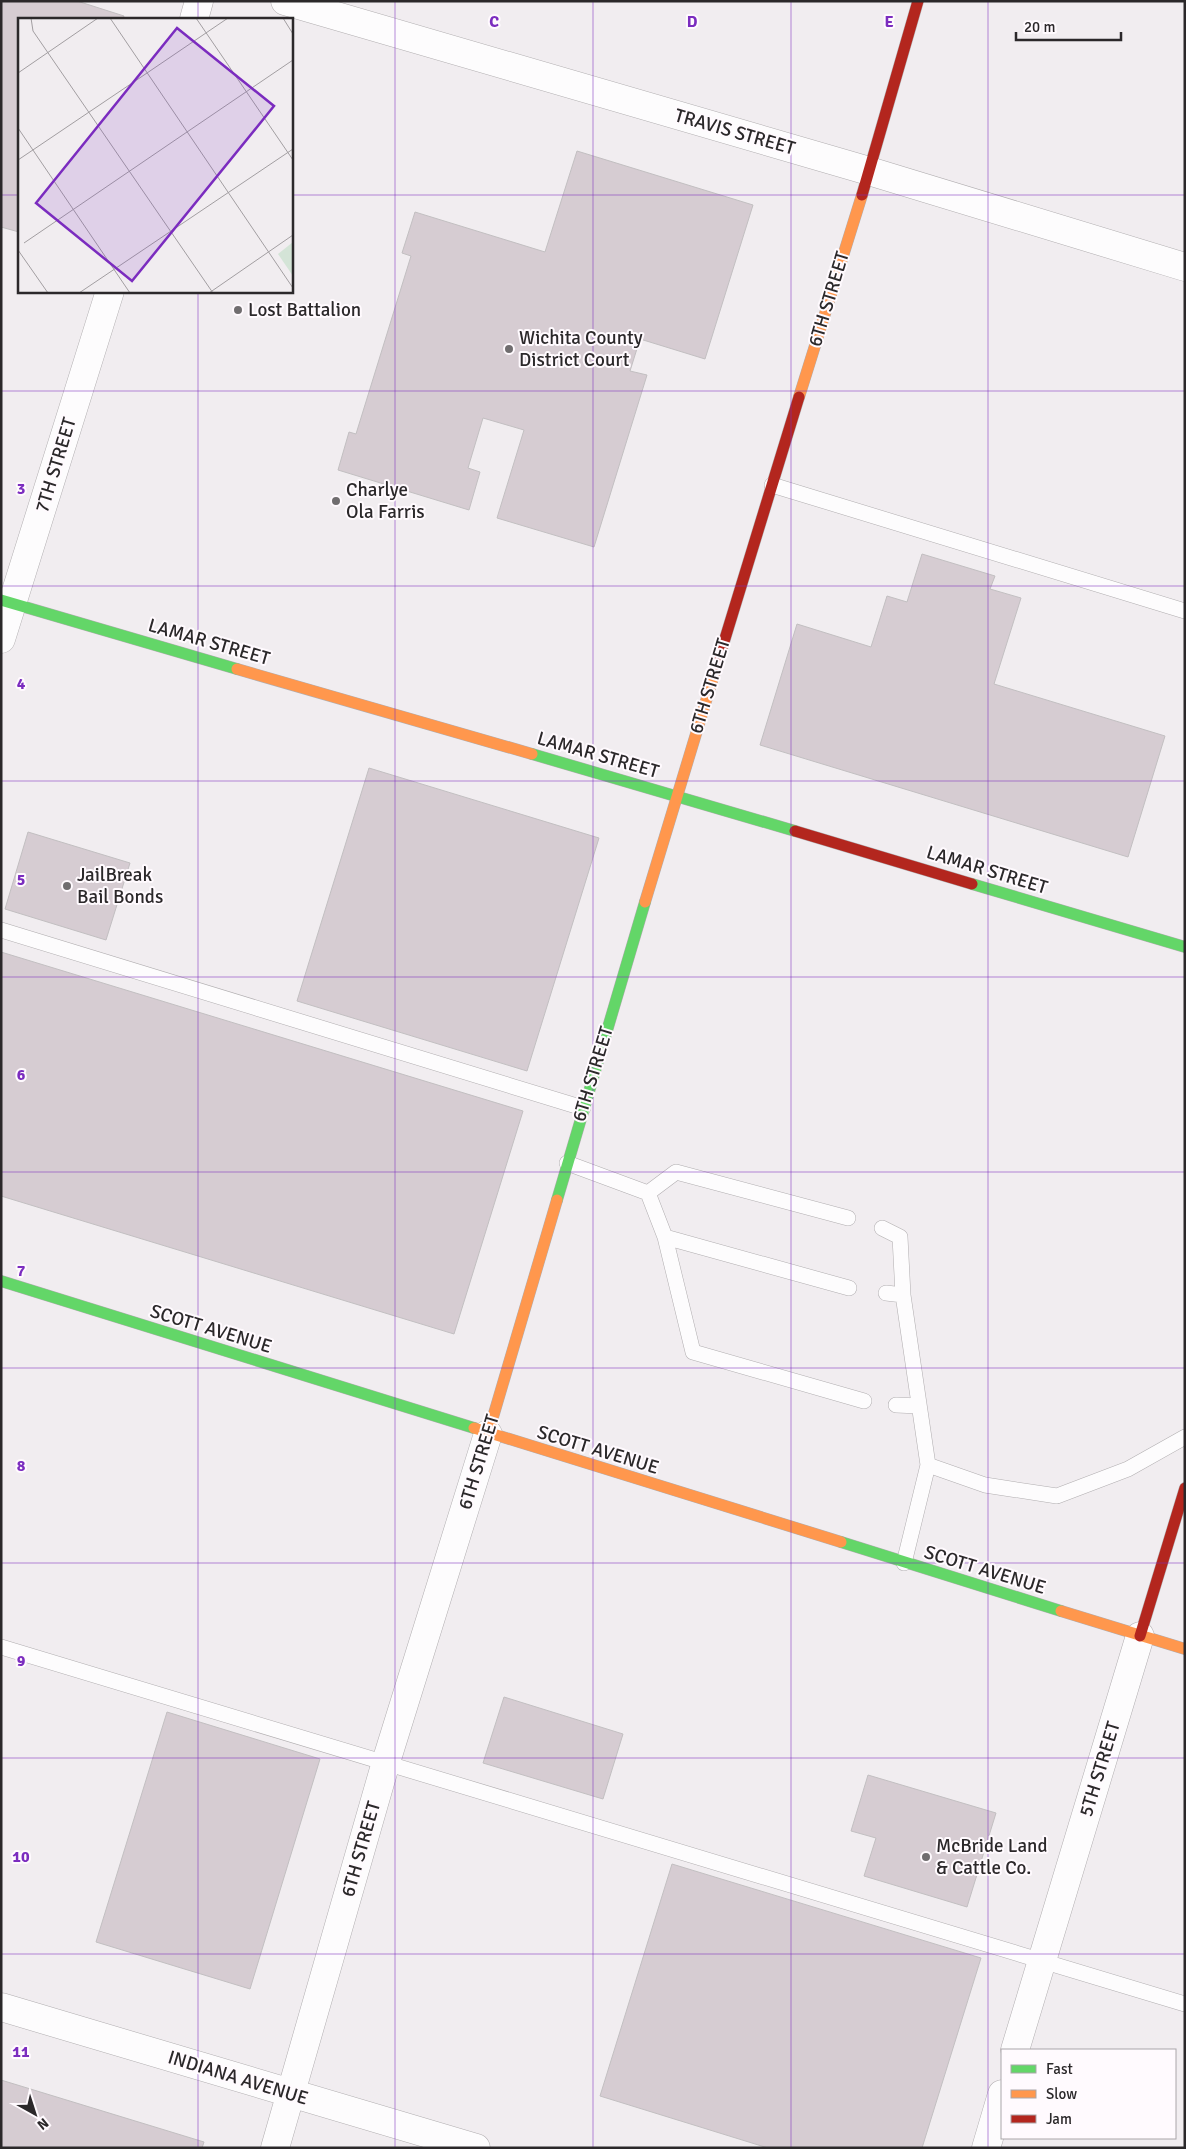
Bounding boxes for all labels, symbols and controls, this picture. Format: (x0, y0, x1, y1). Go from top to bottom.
scale bar (1016, 10, 1121, 42)
text: C (489, 12, 499, 32)
text: D (687, 12, 698, 32)
text: E (884, 12, 894, 32)
inset map (18, 18, 292, 292)
text: 20 m (1024, 18, 1055, 36)
street label: TRAVIS STREET (672, 103, 799, 161)
street label: 6TH STREET (803, 248, 855, 350)
place label: Lost Battalion (248, 298, 361, 322)
marker: Lost Battalion (232, 304, 244, 316)
place label: Wichita County District Court (519, 326, 643, 372)
marker: Wichita County District Court (503, 343, 515, 355)
street label: 7TH STREET (30, 414, 82, 516)
place label: Charlye Ola Farris (346, 478, 425, 524)
text: 3 (17, 479, 25, 499)
marker: Charlye Ola Farris (330, 495, 342, 507)
street label: LAMAR STREET (145, 613, 273, 671)
street label: 6TH STREET (684, 635, 736, 737)
text: 4 (17, 674, 26, 694)
street label: LAMAR STREET (534, 726, 662, 784)
street label: LAMAR STREET (923, 840, 1051, 900)
place label: JailBreak Bail Bonds (77, 863, 163, 909)
text: 5 (17, 870, 25, 890)
marker: JailBreak Bail Bonds (61, 880, 73, 892)
street label: 6TH STREET (567, 1023, 619, 1125)
text: 6 (17, 1065, 26, 1085)
text: 7 (17, 1261, 26, 1281)
street label: SCOTT AVENUE (147, 1299, 275, 1359)
street label: 6TH STREET (453, 1411, 505, 1513)
street label: SCOTT AVENUE (534, 1420, 662, 1480)
text: 8 (17, 1456, 26, 1476)
street label: SCOTT AVENUE (921, 1540, 1049, 1600)
text: 9 (17, 1651, 26, 1671)
street label: 5TH STREET (1074, 1718, 1126, 1820)
street label: 6TH STREET (336, 1798, 386, 1900)
place label: McBride Land & Cattle Co. (936, 1834, 1048, 1880)
text: 10 (12, 1847, 30, 1867)
marker: McBride Land & Cattle Co. (920, 1851, 932, 1863)
text: 11 (12, 2042, 30, 2062)
street label: INDIANA AVENUE (165, 2045, 311, 2111)
legend (1001, 2049, 1176, 2139)
text: Fast (1046, 2060, 1073, 2078)
text: Slow (1046, 2085, 1077, 2103)
north arrow (10, 2089, 60, 2139)
text: Jam (1046, 2110, 1072, 2128)
text: N (34, 2114, 52, 2133)

